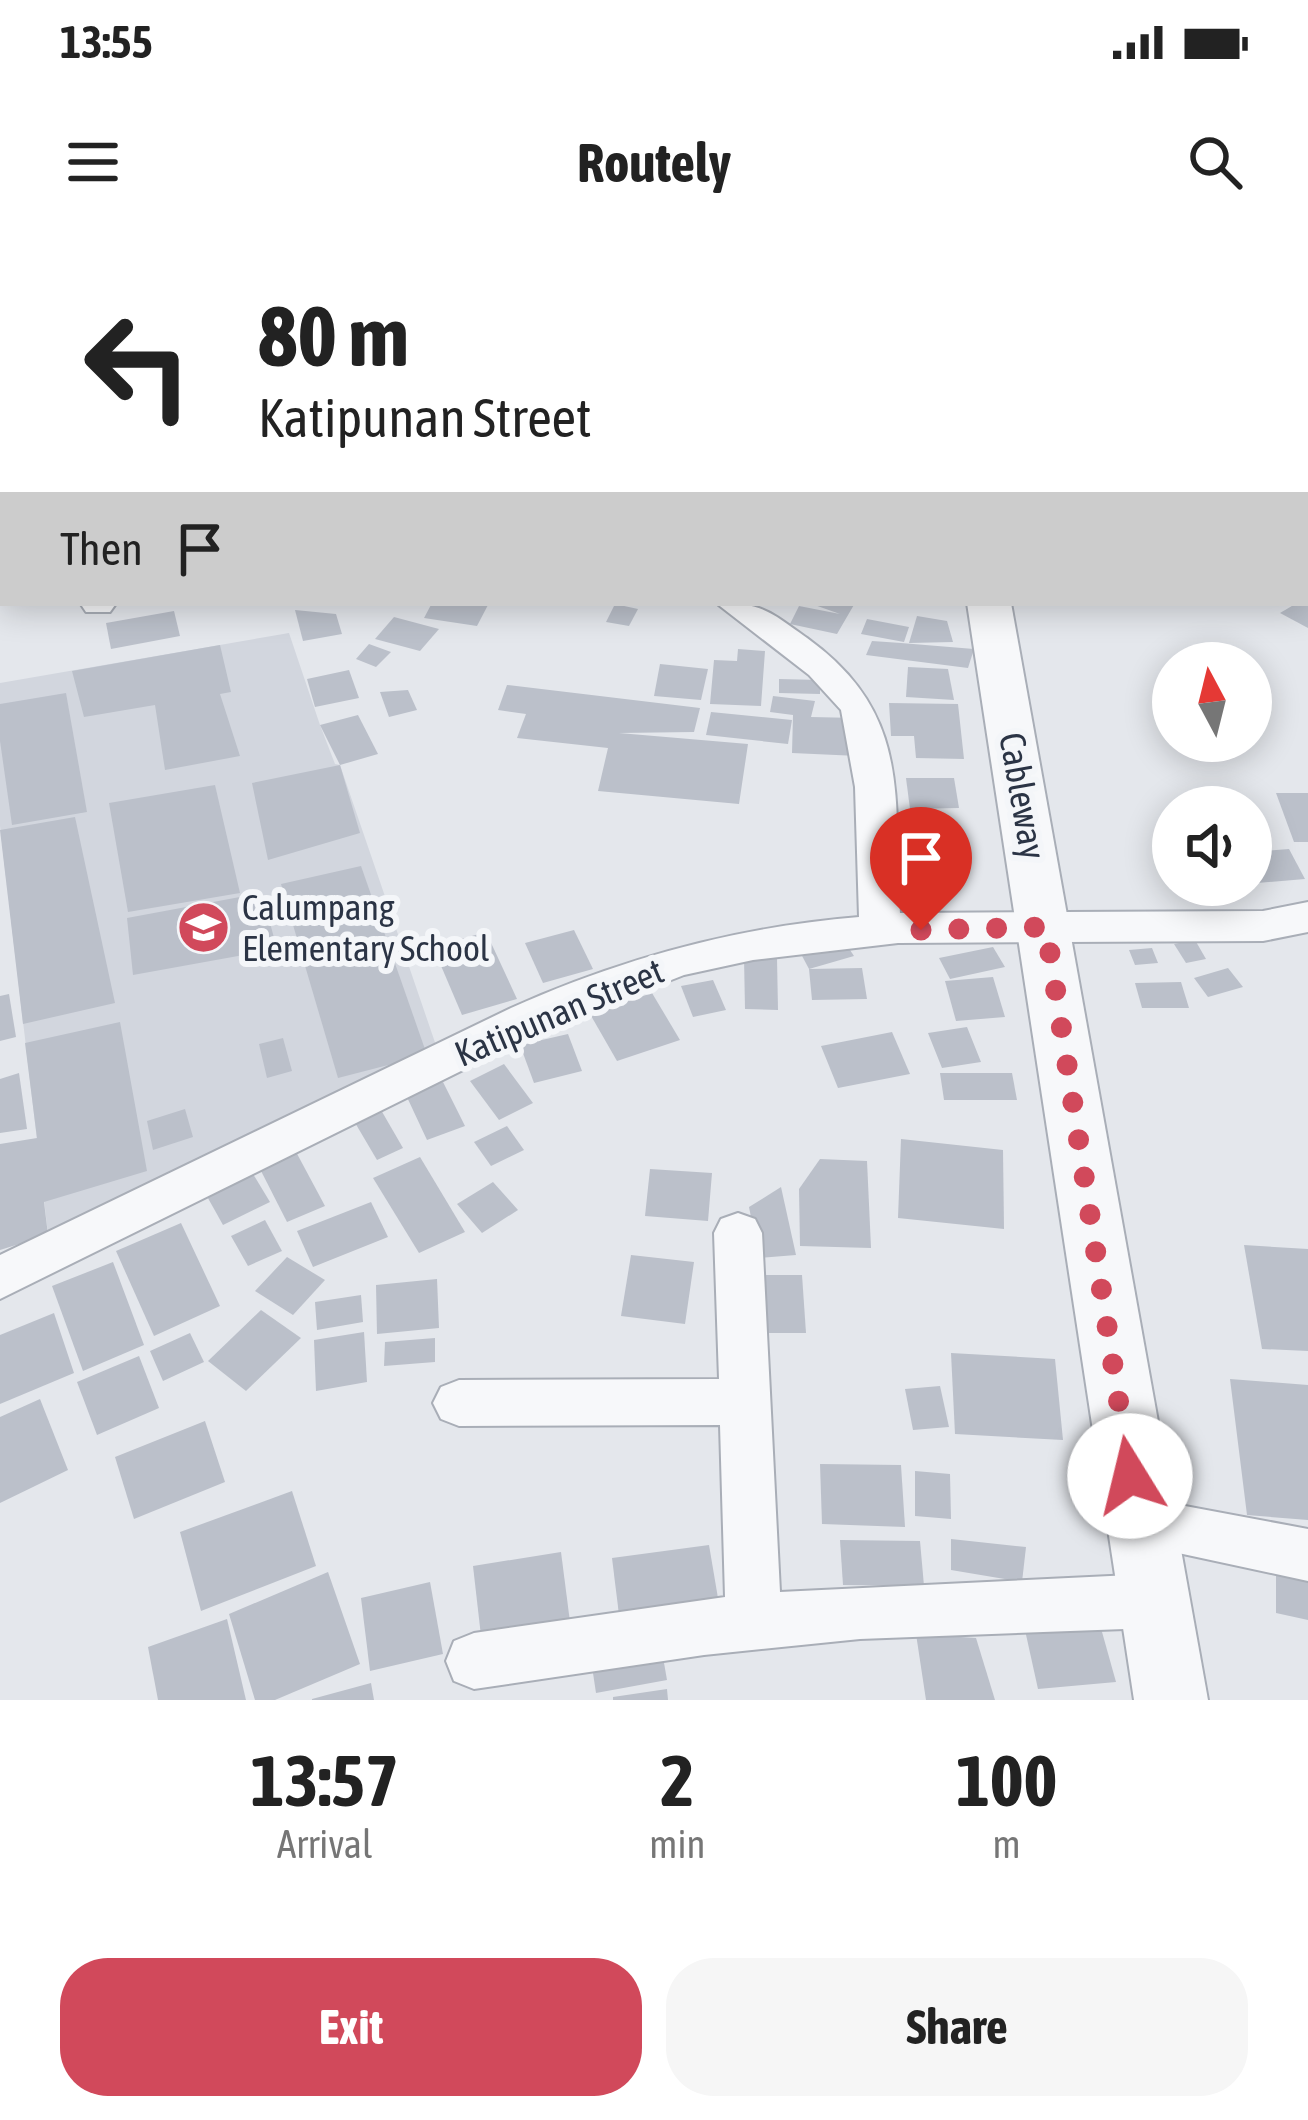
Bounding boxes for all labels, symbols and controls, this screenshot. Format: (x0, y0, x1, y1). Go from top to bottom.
text: 13:55 (60, 16, 153, 68)
icon: menu (60, 129, 126, 195)
icon: search (1182, 129, 1248, 195)
text: Routely (577, 132, 731, 193)
icon: left (60, 288, 216, 444)
text: 80 m (258, 288, 409, 384)
text: Katipunan Street (258, 387, 592, 448)
icon: arrive (167, 516, 233, 582)
text: Then (60, 523, 143, 575)
north arrow (1152, 642, 1272, 762)
map controls (1152, 642, 1272, 906)
street label: Cableway (991, 729, 1055, 863)
button: sound (1152, 786, 1272, 906)
pin (870, 807, 972, 930)
icon: arrive (888, 825, 954, 891)
place label: Calumpang Elementary School (242, 886, 490, 969)
school or university icon: Calumpang Elementary School (175, 900, 231, 956)
street label: Katipunan Street (448, 949, 670, 1075)
position arrow (1067, 1413, 1193, 1539)
text: 13:57 (251, 1739, 399, 1821)
text: 2 (660, 1739, 694, 1821)
text: 100 (956, 1739, 1057, 1821)
text: Arrival (277, 1822, 372, 1866)
text: min (649, 1822, 705, 1866)
text: m (993, 1822, 1021, 1866)
button: Exit (60, 1958, 642, 2096)
button: Share (666, 1958, 1248, 2096)

